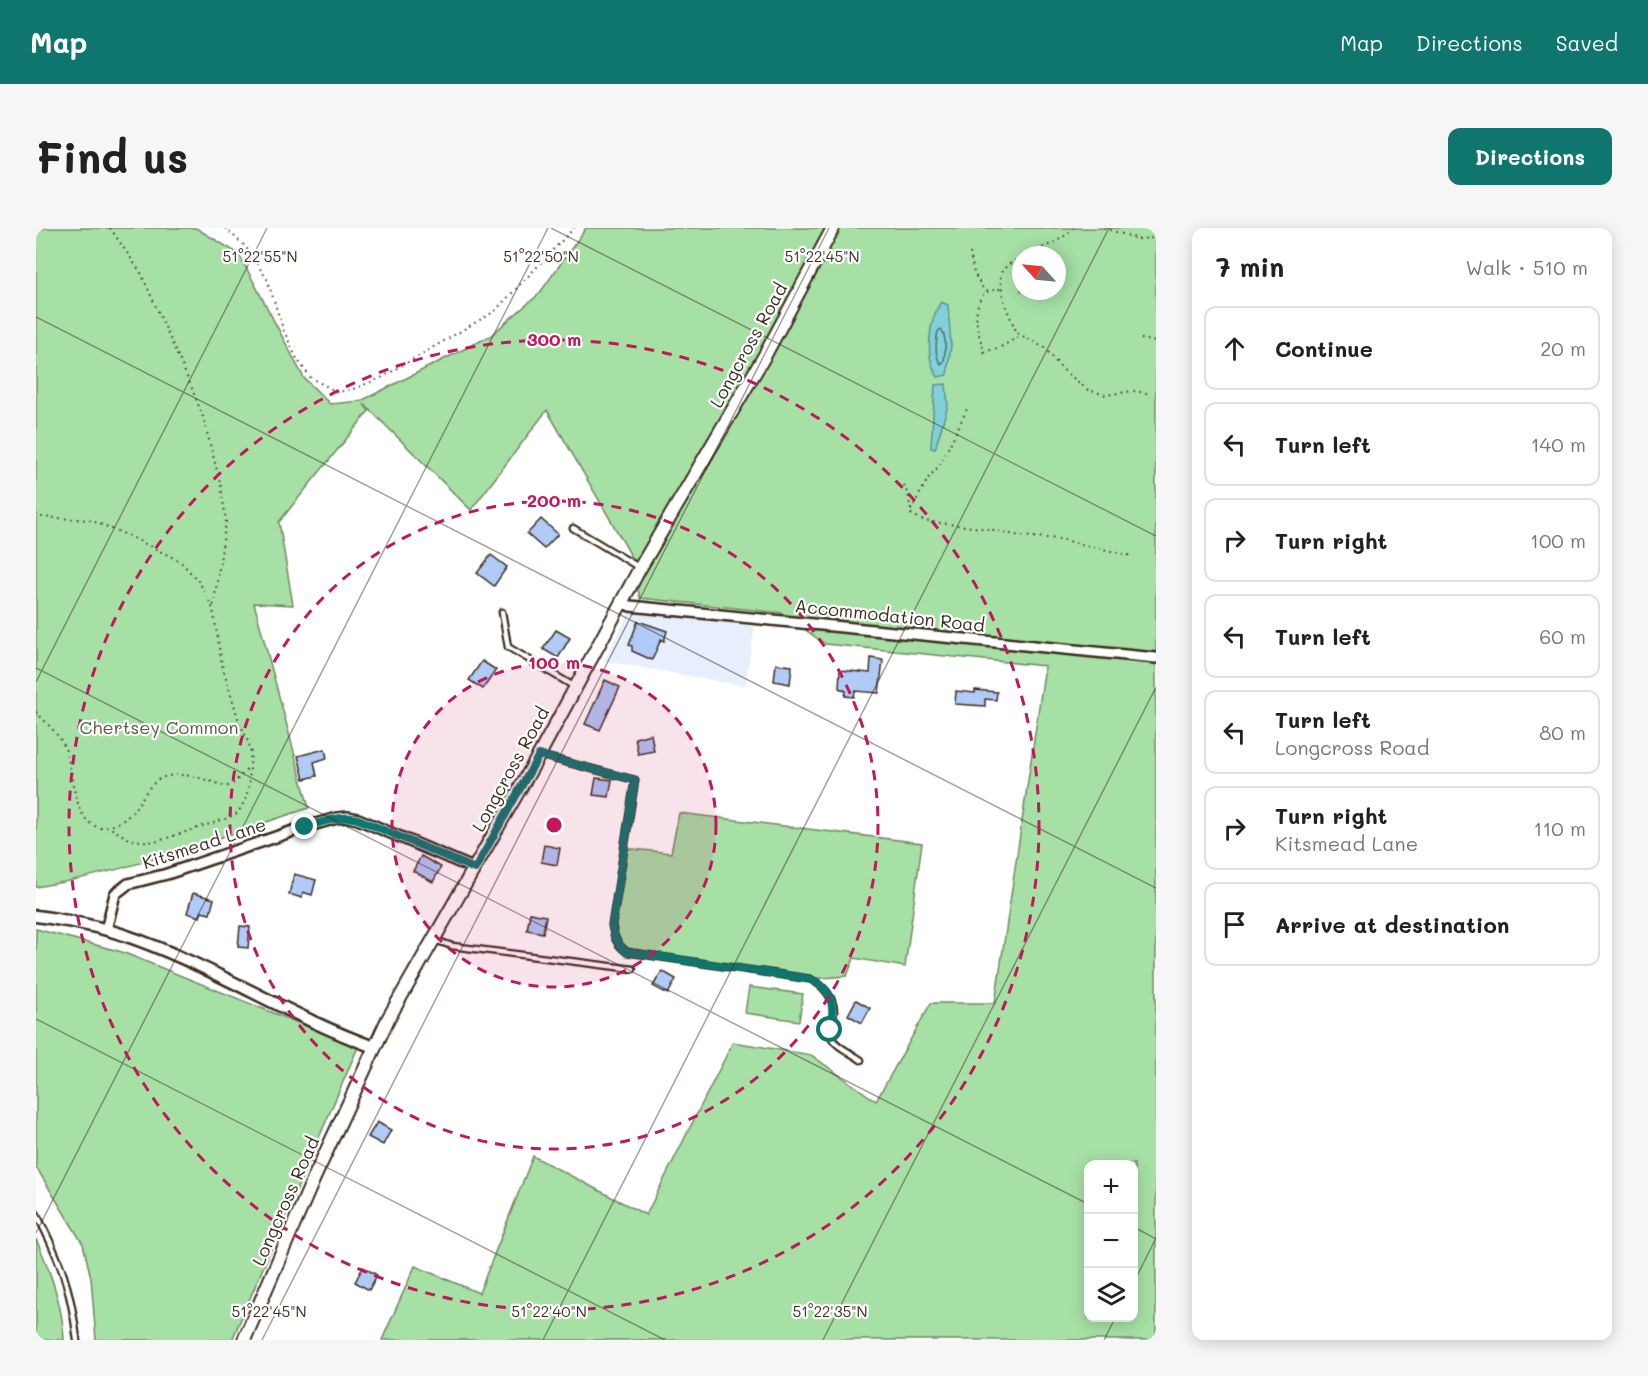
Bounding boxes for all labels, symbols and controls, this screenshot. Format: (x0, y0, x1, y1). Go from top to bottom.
text: Map (30, 24, 87, 60)
text: Map (1340, 29, 1383, 56)
text: Directions (1416, 29, 1523, 56)
text: Saved (1556, 29, 1618, 56)
button: Directions (1448, 128, 1612, 185)
text: Find us (36, 129, 188, 184)
text: 51°22'55"N (222, 246, 298, 266)
text: 51°22'50"N (503, 246, 579, 266)
text: 51°22'45"N (784, 246, 860, 266)
north arrow (1012, 246, 1066, 300)
text: 7 min (1216, 250, 1284, 284)
text: Walk · 510 m (1466, 254, 1588, 280)
street label: Longcross Road (704, 278, 792, 412)
text: 300 m (527, 327, 581, 351)
icon: ahead (1218, 332, 1251, 365)
text: Continue (1275, 334, 1373, 363)
text: 20 m (1540, 335, 1586, 361)
icon: left (1218, 428, 1251, 461)
text: Turn left (1275, 430, 1371, 459)
text: 140 m (1531, 431, 1586, 457)
text: 200 m (527, 488, 581, 512)
icon: right (1218, 524, 1251, 557)
text: Turn right (1275, 526, 1387, 555)
text: 100 m (1530, 527, 1586, 553)
street label: Accommodation Road (794, 593, 986, 637)
icon: left (1218, 620, 1251, 653)
text: Turn left (1275, 622, 1371, 651)
text: 60 m (1539, 623, 1586, 649)
text: 100 m (528, 650, 580, 674)
street label: Longcross Road (466, 702, 554, 836)
text: Turn left (1275, 705, 1371, 734)
park label: Chertsey Common (79, 715, 239, 739)
icon: left (1218, 716, 1251, 749)
text: 80 m (1539, 719, 1586, 745)
text: Longcross Road (1275, 734, 1429, 760)
text: Turn right (1275, 801, 1387, 830)
street label: Kitsmead Lane (139, 812, 269, 874)
icon: right (1218, 812, 1251, 845)
route end (291, 813, 317, 839)
centre of rings (544, 815, 564, 835)
text: 110 m (1533, 815, 1586, 841)
text: Kitsmead Lane (1275, 830, 1418, 856)
icon: arrive (1218, 908, 1251, 941)
text: Arrive at destination (1275, 910, 1510, 939)
route start (816, 1016, 842, 1042)
street label: Longcross Road (246, 1133, 324, 1269)
map controls (1084, 1160, 1138, 1322)
button: + (1084, 1160, 1138, 1214)
button: − (1084, 1214, 1138, 1268)
button: layers (1084, 1268, 1138, 1322)
text: 51°22'45"N (231, 1301, 307, 1321)
text: 51°22'40"N (511, 1301, 587, 1321)
text: 51°22'35"N (792, 1301, 868, 1321)

